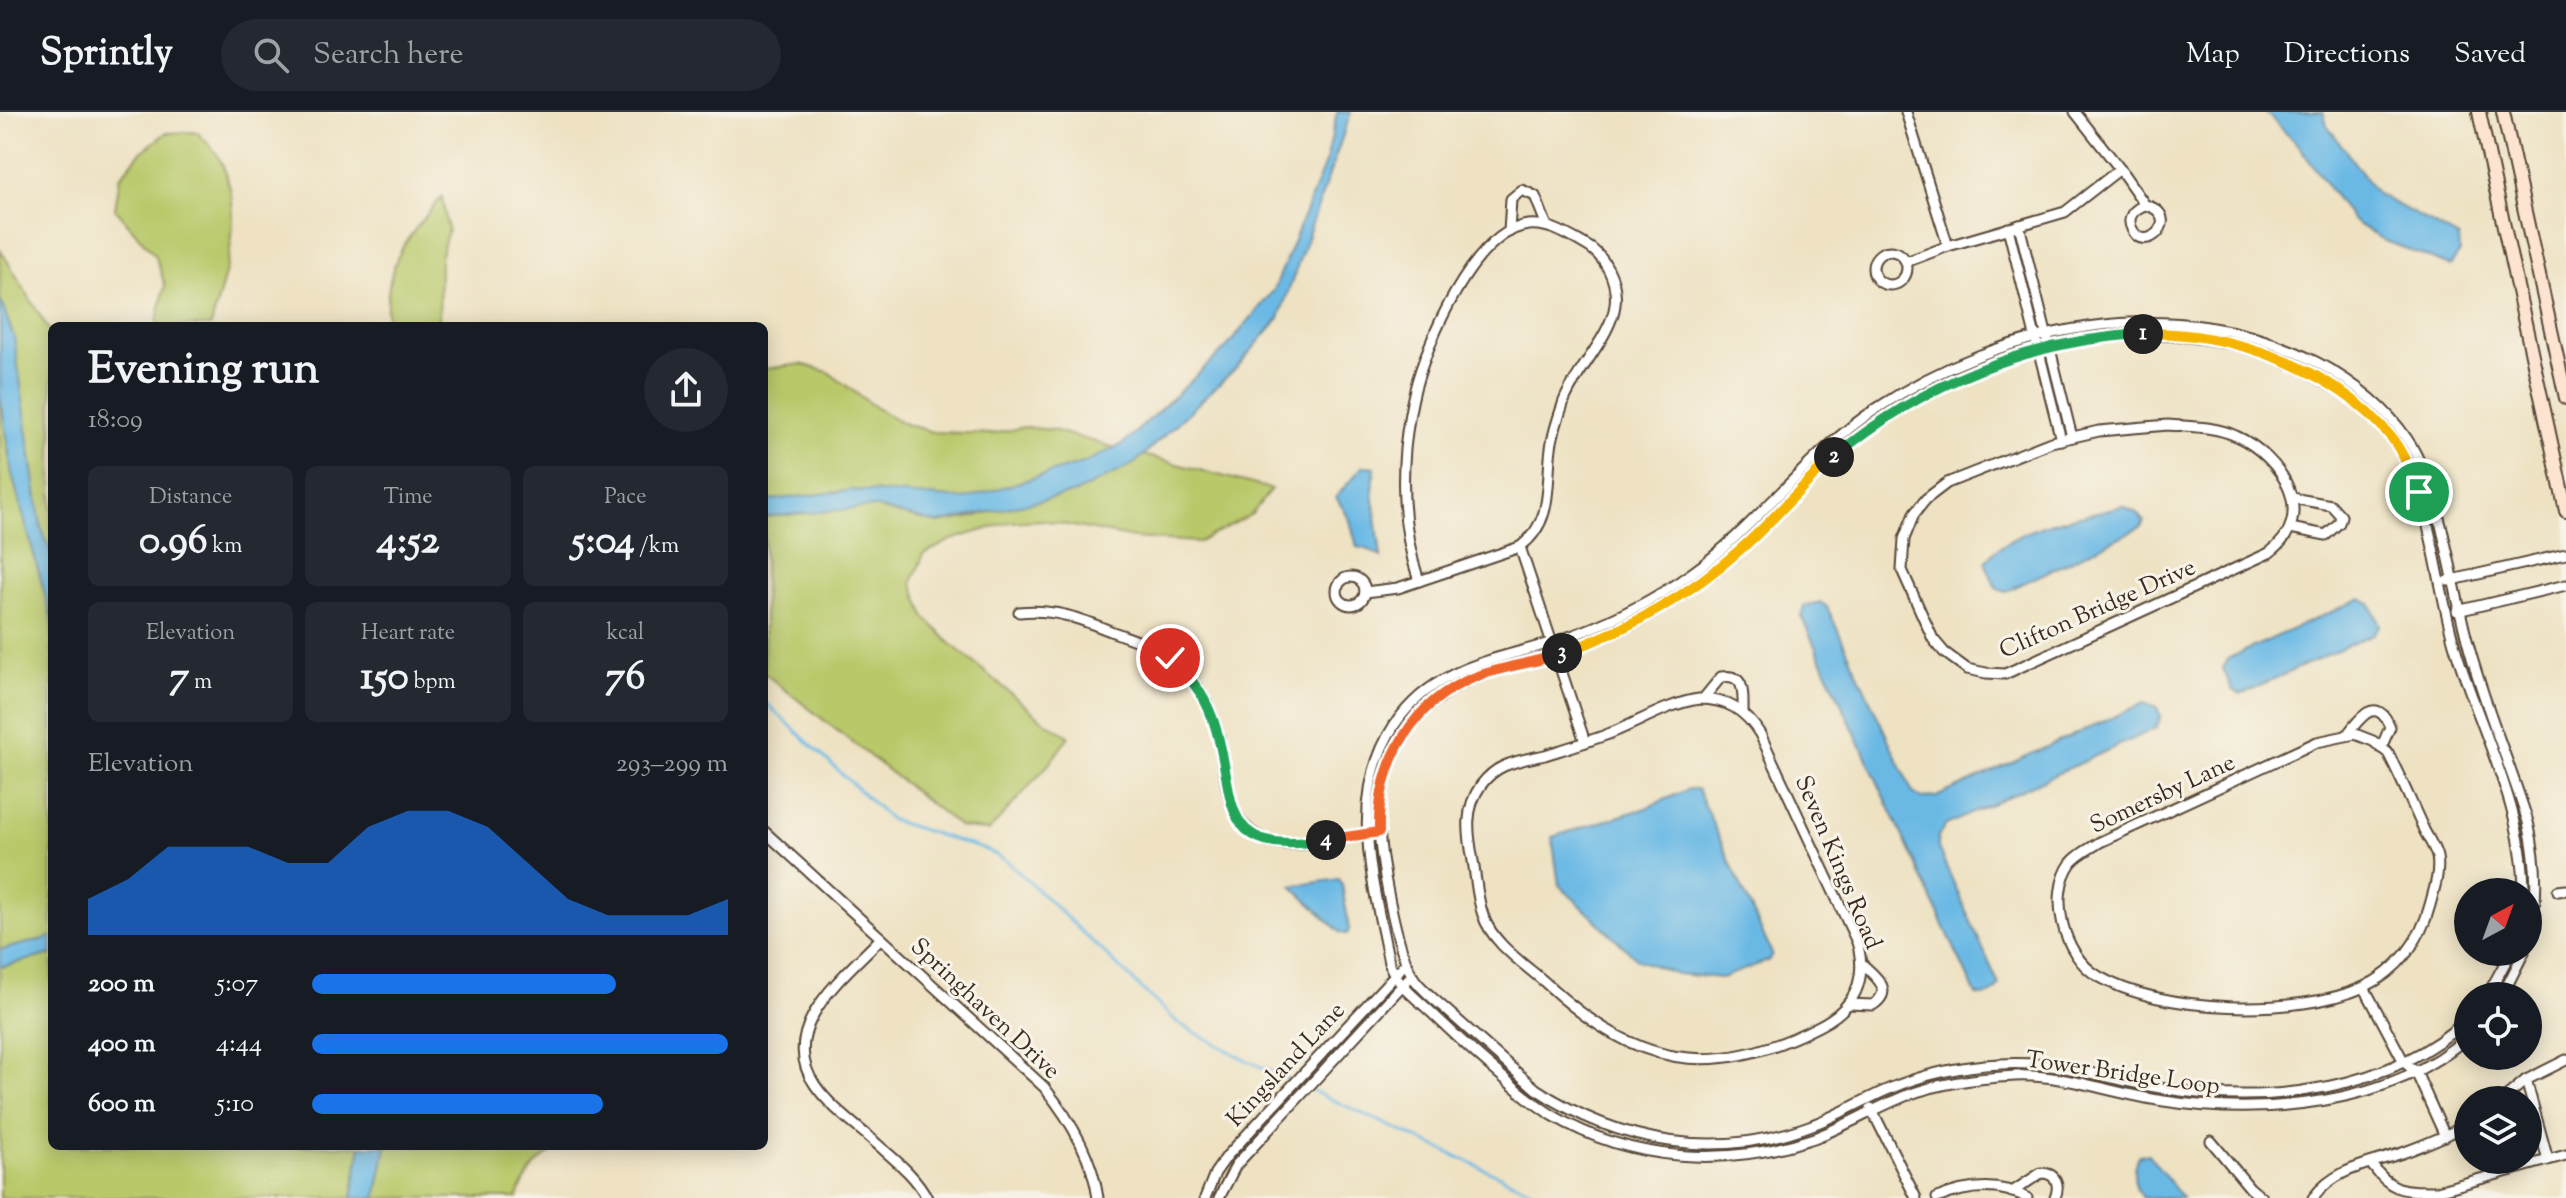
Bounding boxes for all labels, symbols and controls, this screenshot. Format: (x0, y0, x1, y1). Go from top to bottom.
search box (221, 19, 781, 91)
text: Sprintly (40, 28, 173, 82)
icon: search (249, 33, 293, 77)
text: Search here (313, 34, 463, 77)
text: Map (2186, 35, 2240, 75)
text: Directions (2284, 35, 2410, 75)
text: Saved (2454, 35, 2526, 75)
pin: 1 (2123, 314, 2163, 354)
text: 1 (2139, 318, 2147, 350)
text: Evening run (88, 340, 320, 403)
button: share (644, 348, 728, 432)
text: 18:09 (88, 402, 143, 439)
pin: 2 (1814, 437, 1854, 477)
text: 2 (1829, 441, 1839, 473)
pin (2385, 458, 2453, 526)
icon: arrive (2397, 470, 2441, 514)
text: Distance (149, 482, 232, 514)
text: Time (384, 482, 432, 514)
text: Pace (604, 482, 646, 514)
text: 0.96 (139, 514, 208, 571)
text: 4:52 (377, 514, 439, 571)
text: 5:04 (572, 514, 635, 571)
text: km (208, 531, 242, 563)
text: /km (635, 531, 679, 563)
street label: Clifton Bridge Drive (1994, 551, 2201, 668)
text: Elevation (146, 618, 235, 650)
text: Heart rate (361, 618, 455, 650)
text: kcal (606, 618, 644, 650)
pin (1136, 624, 1204, 692)
pin: 3 (1542, 633, 1582, 673)
icon: check (1148, 636, 1192, 680)
text: 3 (1558, 637, 1566, 669)
text: 7 (169, 650, 189, 707)
text: 150 (360, 650, 409, 707)
text: 76 (605, 650, 645, 707)
text: m (189, 667, 212, 699)
text: bpm (409, 667, 456, 699)
text: Elevation (88, 746, 193, 783)
text: 293–299 m (616, 746, 728, 783)
street label: Somersby Lane (2085, 746, 2241, 843)
street label: Seven Kings Road (1785, 771, 1889, 955)
pin: 4 (1306, 820, 1346, 860)
text: 4 (1320, 824, 1332, 856)
north arrow (2454, 878, 2542, 966)
map controls (2454, 878, 2542, 1174)
street label: Springhaven Drive (902, 931, 1067, 1088)
text: 200 m (88, 966, 155, 1003)
text: 5:07 (216, 966, 258, 1003)
button: locate (2454, 982, 2542, 1070)
street label: Kingsland Lane (1219, 995, 1354, 1136)
text: 400 m (88, 1026, 155, 1063)
text: 4:44 (216, 1026, 262, 1063)
street label: Tower Bridge Loop (2024, 1044, 2222, 1104)
text: 600 m (88, 1086, 155, 1123)
text: 5:10 (216, 1086, 254, 1123)
button: layers (2454, 1086, 2542, 1174)

